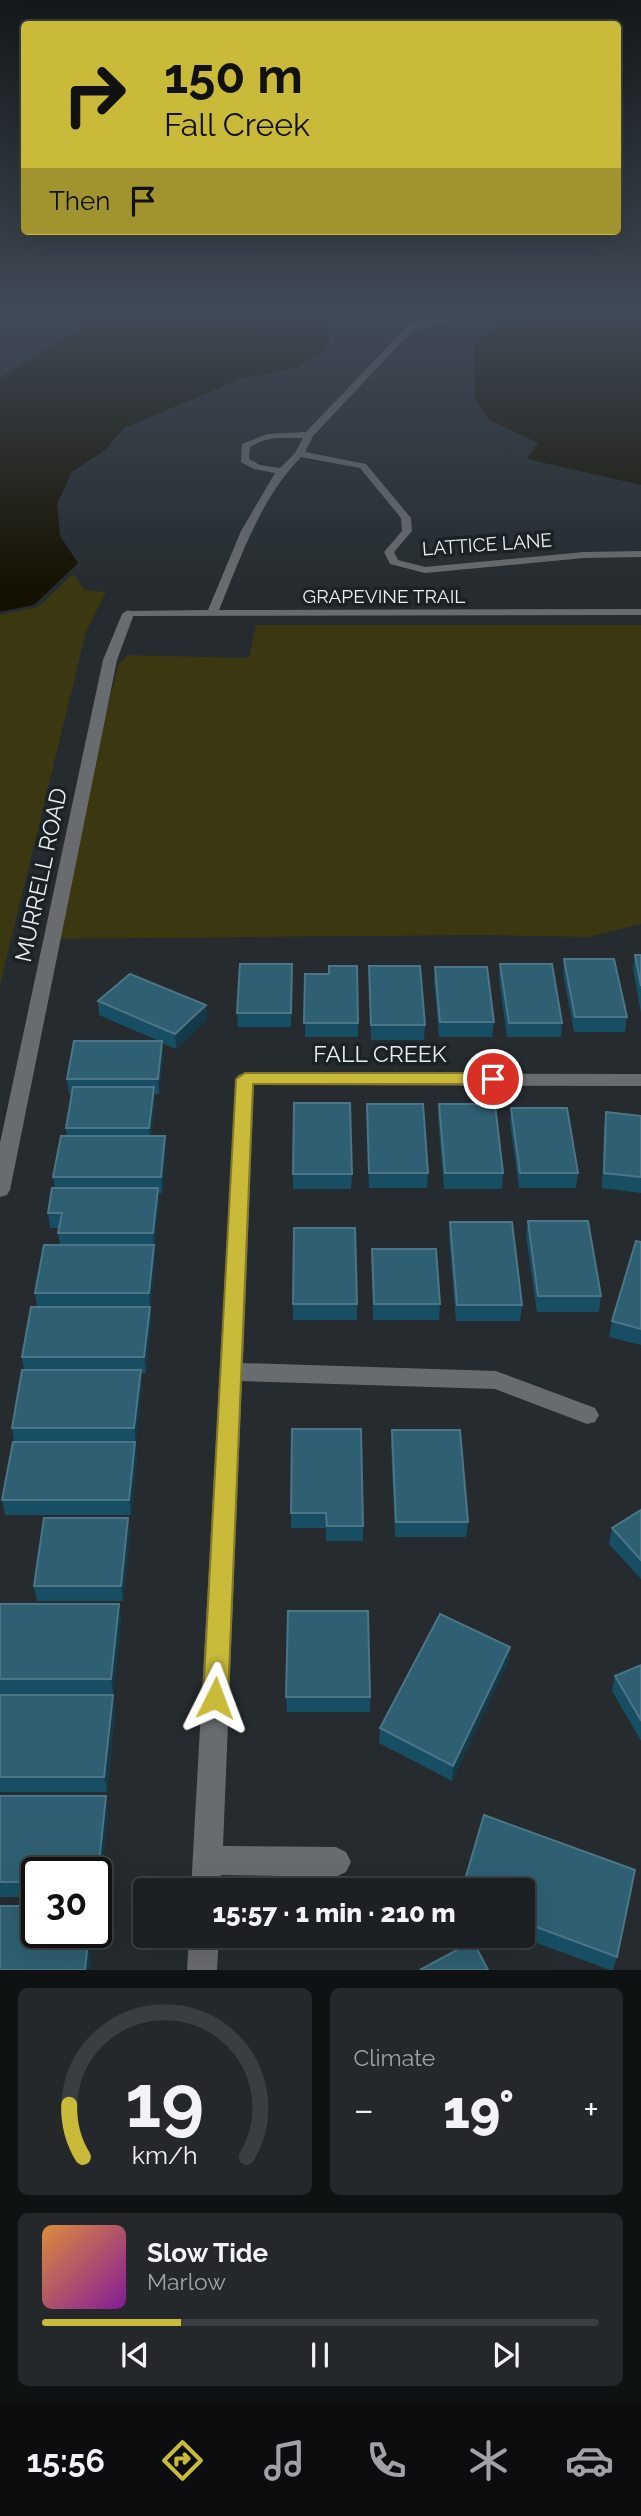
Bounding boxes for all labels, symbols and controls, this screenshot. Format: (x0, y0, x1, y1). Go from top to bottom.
text: 150 m (164, 47, 303, 104)
icon: right (49, 49, 140, 140)
text: Fall Creek (164, 106, 310, 143)
icon: arrive (124, 182, 162, 220)
text: Then (49, 186, 110, 216)
street label: LATTICE LANE (421, 528, 553, 560)
street label: GRAPEVINE TRAIL (303, 585, 465, 607)
street label: MURRELL ROAD (9, 785, 72, 964)
street label: FALL CREEK (313, 1040, 447, 1067)
pin (463, 1049, 523, 1109)
icon: arrive (474, 1060, 512, 1098)
position arrow (178, 1661, 252, 1735)
speed limit sign: 30 (21, 1857, 112, 1948)
text: 15:57 · 1 min · 210 m (213, 1898, 455, 1928)
text: Climate (354, 2044, 435, 2071)
text: 19 (125, 2060, 204, 2145)
text: 19° (443, 2079, 514, 2140)
text: − (354, 2087, 374, 2132)
text: + (583, 2087, 599, 2132)
text: km/h (132, 2140, 198, 2170)
text: Slow Tide (147, 2238, 268, 2268)
text: Marlow (147, 2268, 226, 2295)
icon: previous (116, 2336, 154, 2374)
icon: pause (301, 2336, 339, 2374)
icon: next (487, 2336, 525, 2374)
icon: directions (158, 2436, 207, 2485)
icon: music (260, 2436, 309, 2485)
icon: phone (362, 2436, 411, 2485)
icon: climate (464, 2436, 513, 2485)
icon: car (565, 2436, 614, 2485)
text: 15:56 (26, 2442, 105, 2479)

